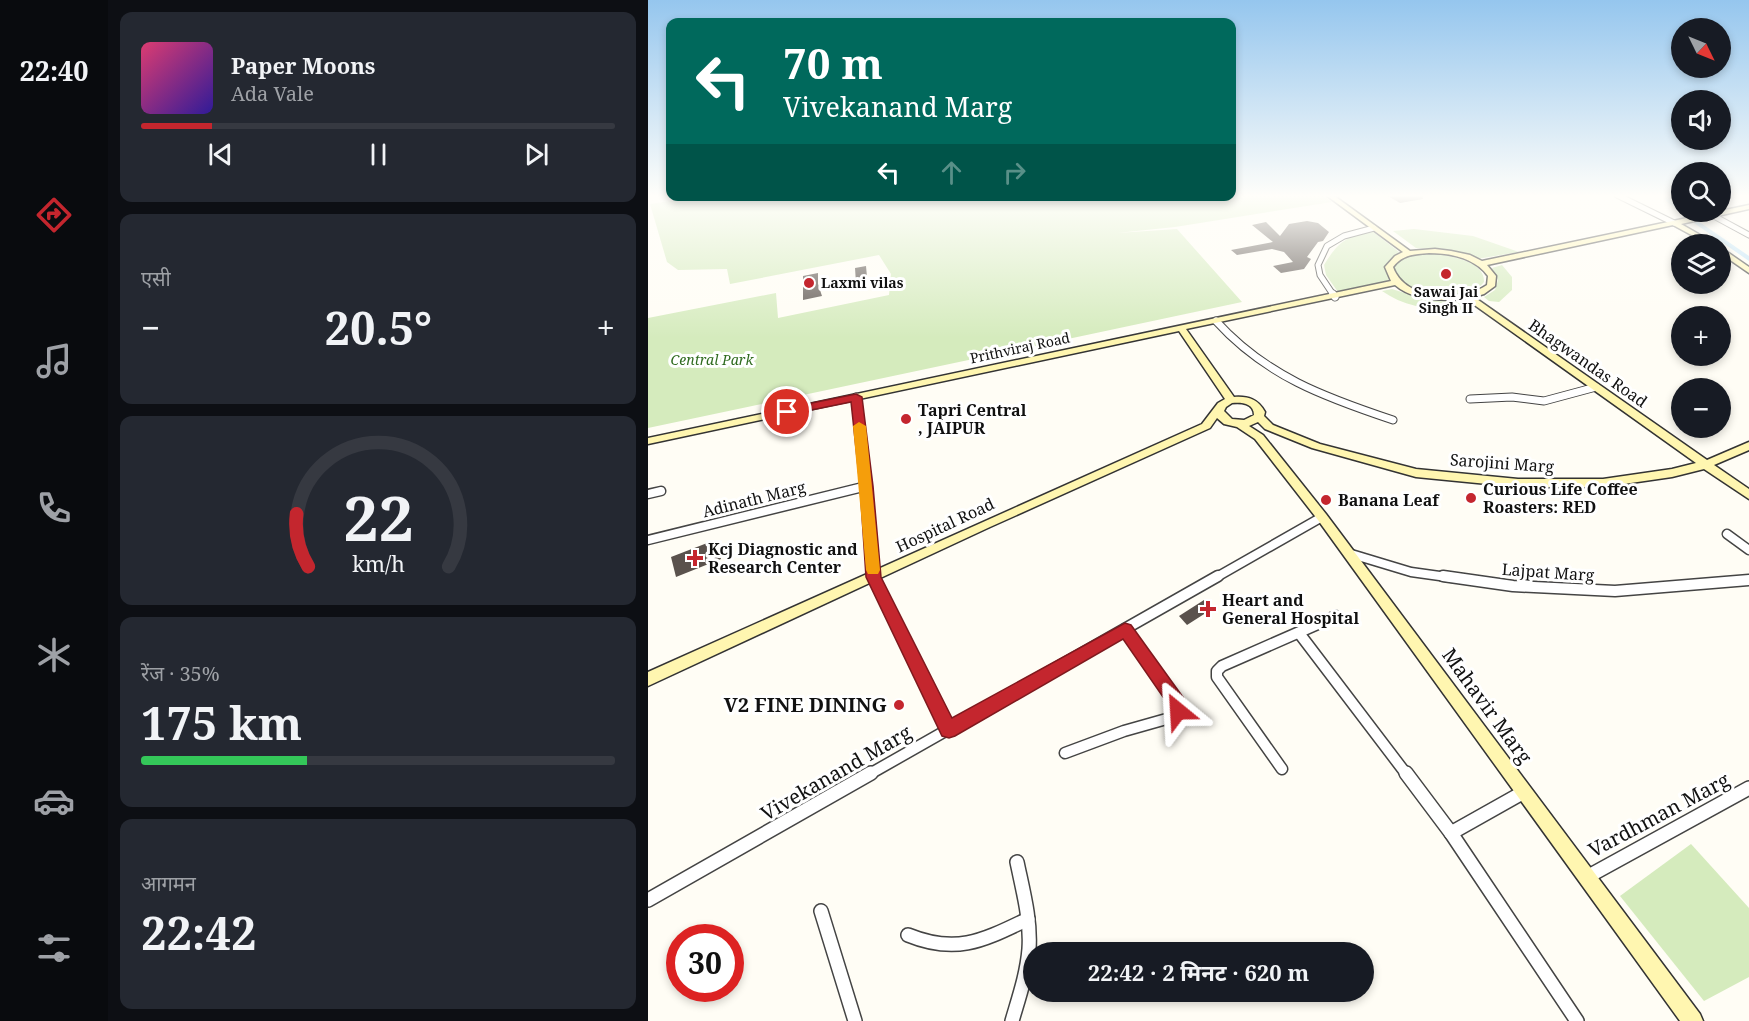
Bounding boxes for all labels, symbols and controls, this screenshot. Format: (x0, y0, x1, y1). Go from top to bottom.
north arrow (1671, 18, 1731, 78)
map controls (1671, 18, 1731, 438)
text: 70 m (783, 34, 883, 91)
icon: left (684, 42, 762, 120)
text: Paper Moons (231, 50, 375, 80)
text: 22:40 (19, 52, 89, 89)
text: Ada Vale (231, 80, 314, 107)
text: Vivekanand Marg (783, 88, 1012, 125)
button: sound (1671, 90, 1731, 150)
icon: previous (204, 138, 237, 171)
icon: pause (362, 138, 395, 171)
icon: next (520, 138, 553, 171)
icon: left (872, 156, 905, 189)
icon: ahead (935, 156, 968, 189)
icon: right (998, 156, 1031, 189)
button: search (1671, 162, 1731, 222)
icon: directions (33, 194, 75, 236)
button: layers (1671, 234, 1731, 294)
text: एसी (141, 265, 171, 292)
marker: Sawai Jai Singh II (1439, 267, 1453, 281)
place label: Laxmi vilas (821, 273, 904, 292)
marker: Laxmi vilas (802, 276, 816, 290)
place label: Sawai Jai Singh II (1414, 282, 1478, 317)
text: 20.5° (325, 297, 432, 358)
text: − (141, 305, 160, 350)
text: + (597, 305, 615, 350)
button: + (1671, 306, 1731, 366)
street label: Bhagwandas Road (1524, 314, 1652, 412)
street label: Prithviraj Road (968, 328, 1072, 367)
icon: music (33, 340, 75, 382)
park label: Central Park (671, 350, 754, 369)
button: − (1671, 378, 1731, 438)
pin (761, 386, 812, 437)
icon: arrive (770, 395, 803, 428)
place label: Tapri Central , JAIPUR (918, 399, 1027, 439)
marker: Tapri Central , JAIPUR (899, 412, 913, 426)
street label: Sarojini Marg (1449, 448, 1555, 478)
text: 22 (343, 475, 413, 560)
street label: Adinath Marg (700, 475, 808, 522)
place label: Curious Life Coffee Roasters: RED (1483, 478, 1638, 518)
icon: phone (33, 487, 75, 529)
place label: Banana Leaf (1338, 489, 1440, 511)
marker: Curious Life Coffee Roasters: RED (1464, 491, 1478, 505)
street label: Hospital Road (892, 492, 998, 557)
marker: Banana Leaf (1319, 493, 1333, 507)
place label: Kcj Diagnostic and Research Center (708, 538, 858, 578)
marker: Kcj Diagnostic and Research Center (686, 549, 704, 567)
text: km/h (352, 550, 405, 579)
street label: Lajpat Marg (1501, 558, 1595, 586)
place label: Heart and General Hospital (1222, 589, 1359, 629)
marker: Heart and General Hospital (1199, 600, 1217, 618)
icon: climate (33, 634, 75, 676)
street label: Mahavir Marg (1436, 642, 1539, 769)
text: रेंज · 35% (141, 660, 220, 687)
position arrow (1146, 679, 1210, 743)
place label: V2 FINE DINING (724, 691, 887, 718)
text: 175 km (141, 692, 302, 753)
marker: V2 FINE DINING (892, 698, 906, 712)
street label: Vivekanand Marg (755, 718, 916, 827)
street label: Vardhman Marg (1583, 766, 1734, 863)
icon: car (33, 780, 75, 822)
text: आगमन (141, 870, 196, 897)
text: 22:42 (141, 902, 256, 963)
speed limit sign: 30 (666, 924, 744, 1002)
icon: filters (33, 927, 75, 969)
text: 22:42 · 2 मिनट · 620 m (1088, 957, 1309, 987)

